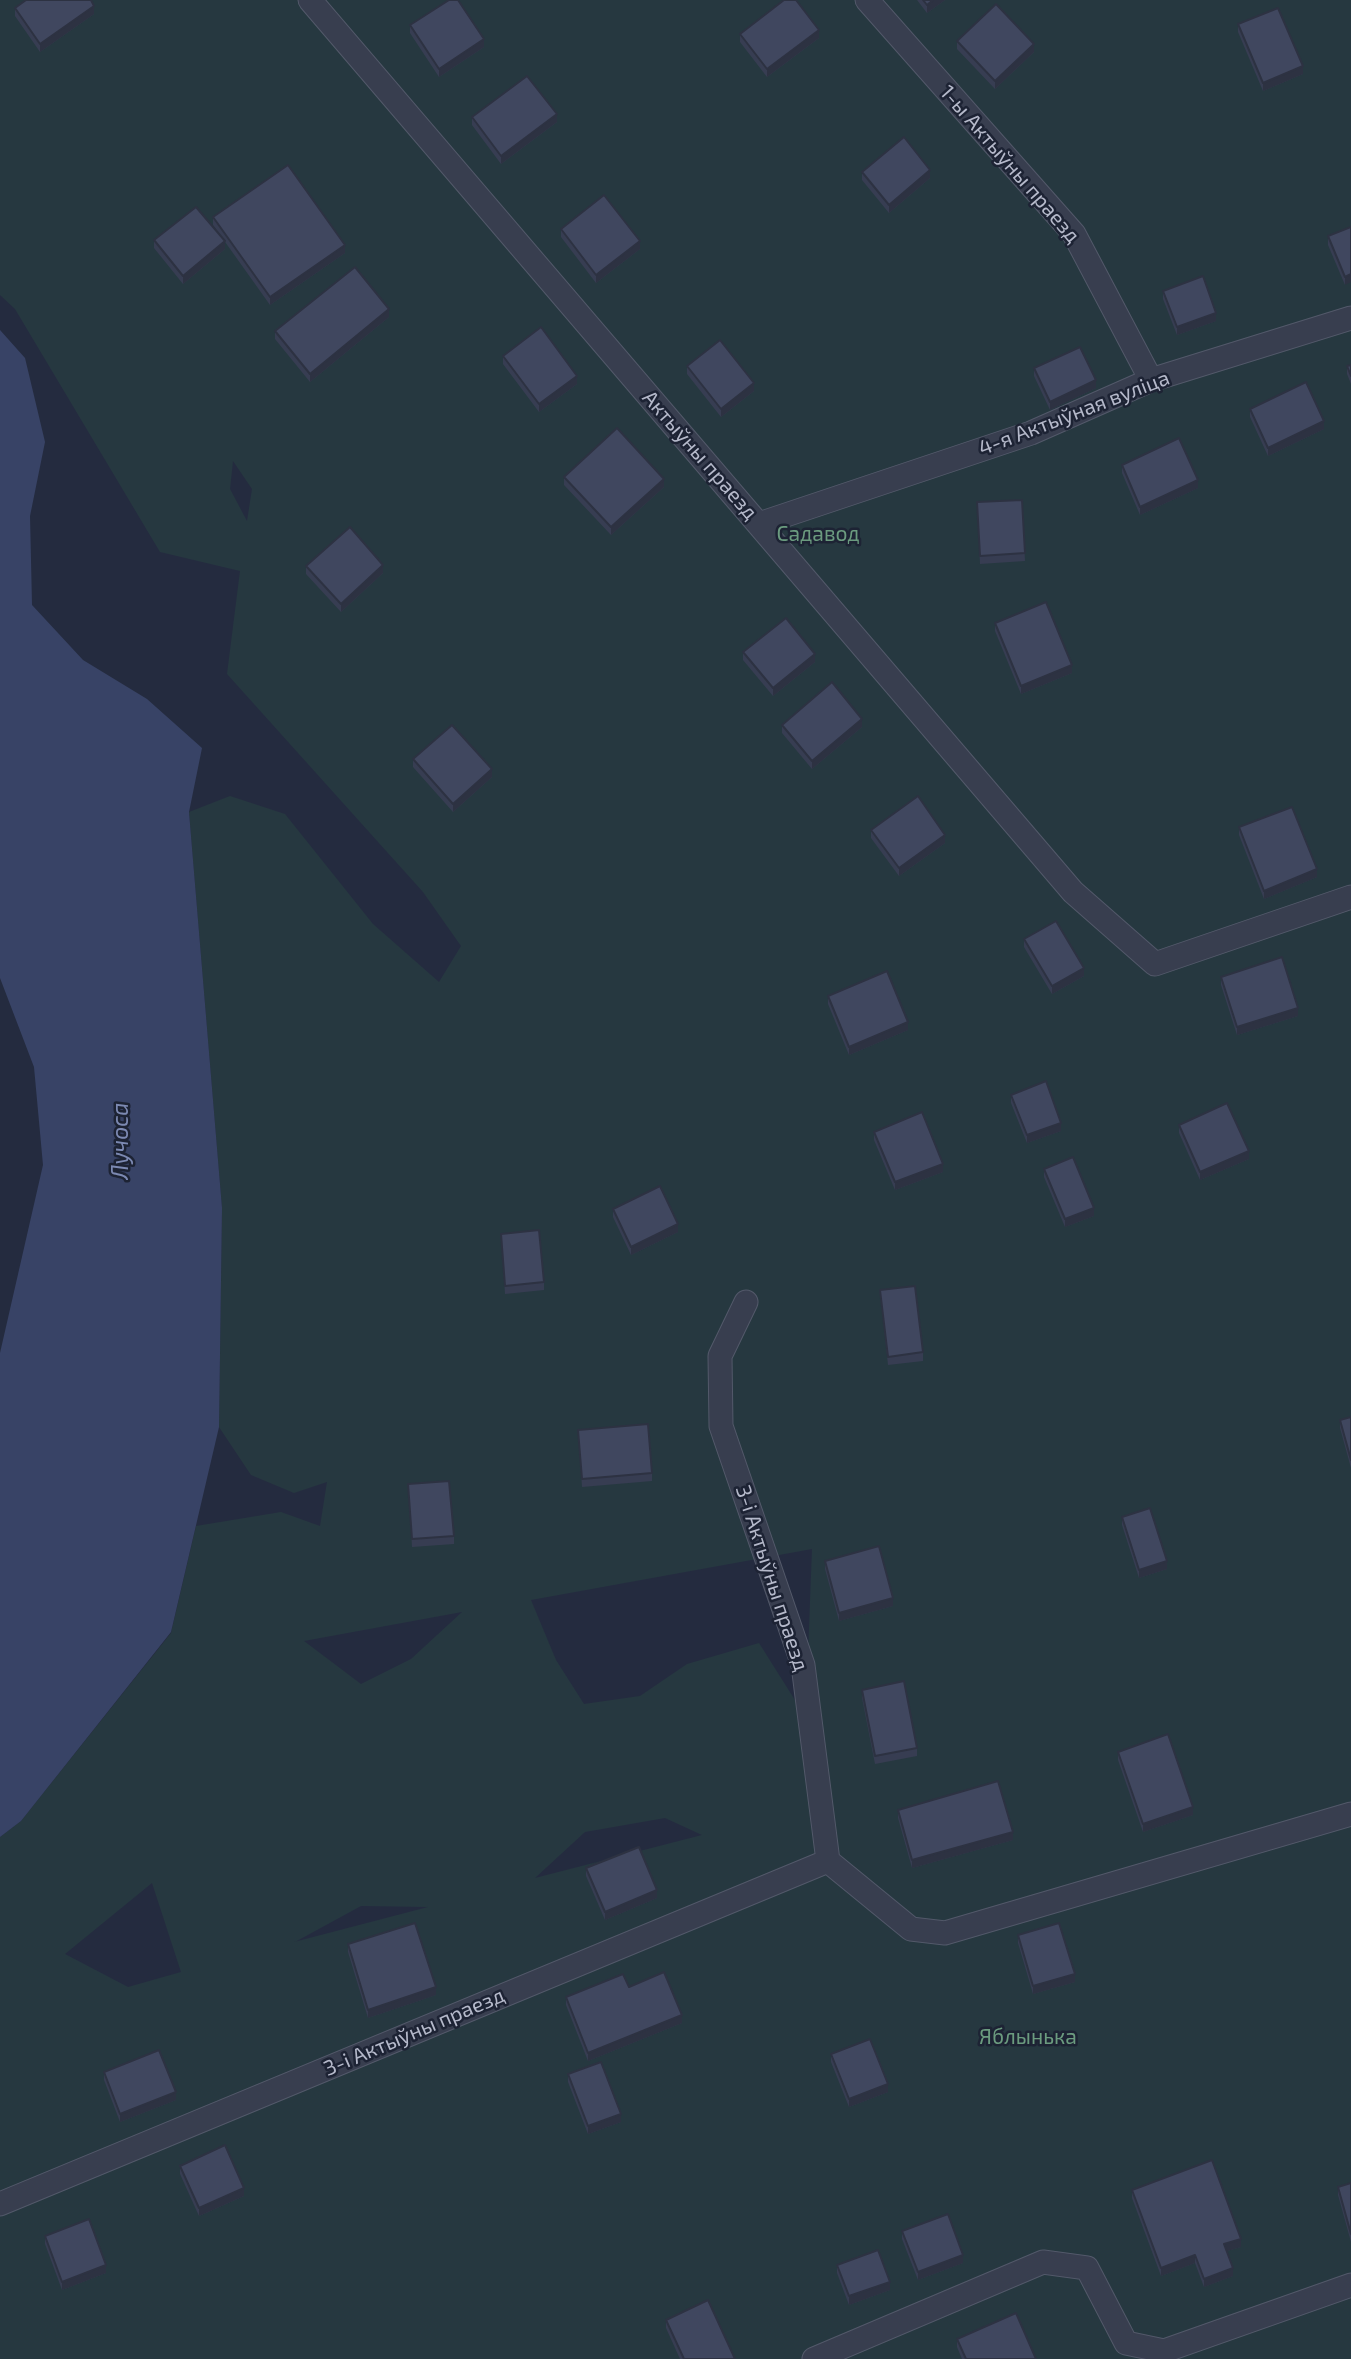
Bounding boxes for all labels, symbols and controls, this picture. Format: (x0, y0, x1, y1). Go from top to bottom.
street label: 1-ы Актыўны праезд (935, 80, 1085, 248)
street label: 4-я Актыўная вуліца (975, 365, 1173, 461)
street label: Актыўны праезд (637, 385, 763, 525)
park label: Садавод (776, 521, 860, 547)
water label: Лучоса (106, 1102, 134, 1180)
street label: 3-і Актыўны праезд (730, 1482, 814, 1674)
street label: 3-і Актыўны праезд (320, 1983, 508, 2081)
park label: Яблынька (979, 2024, 1077, 2050)

